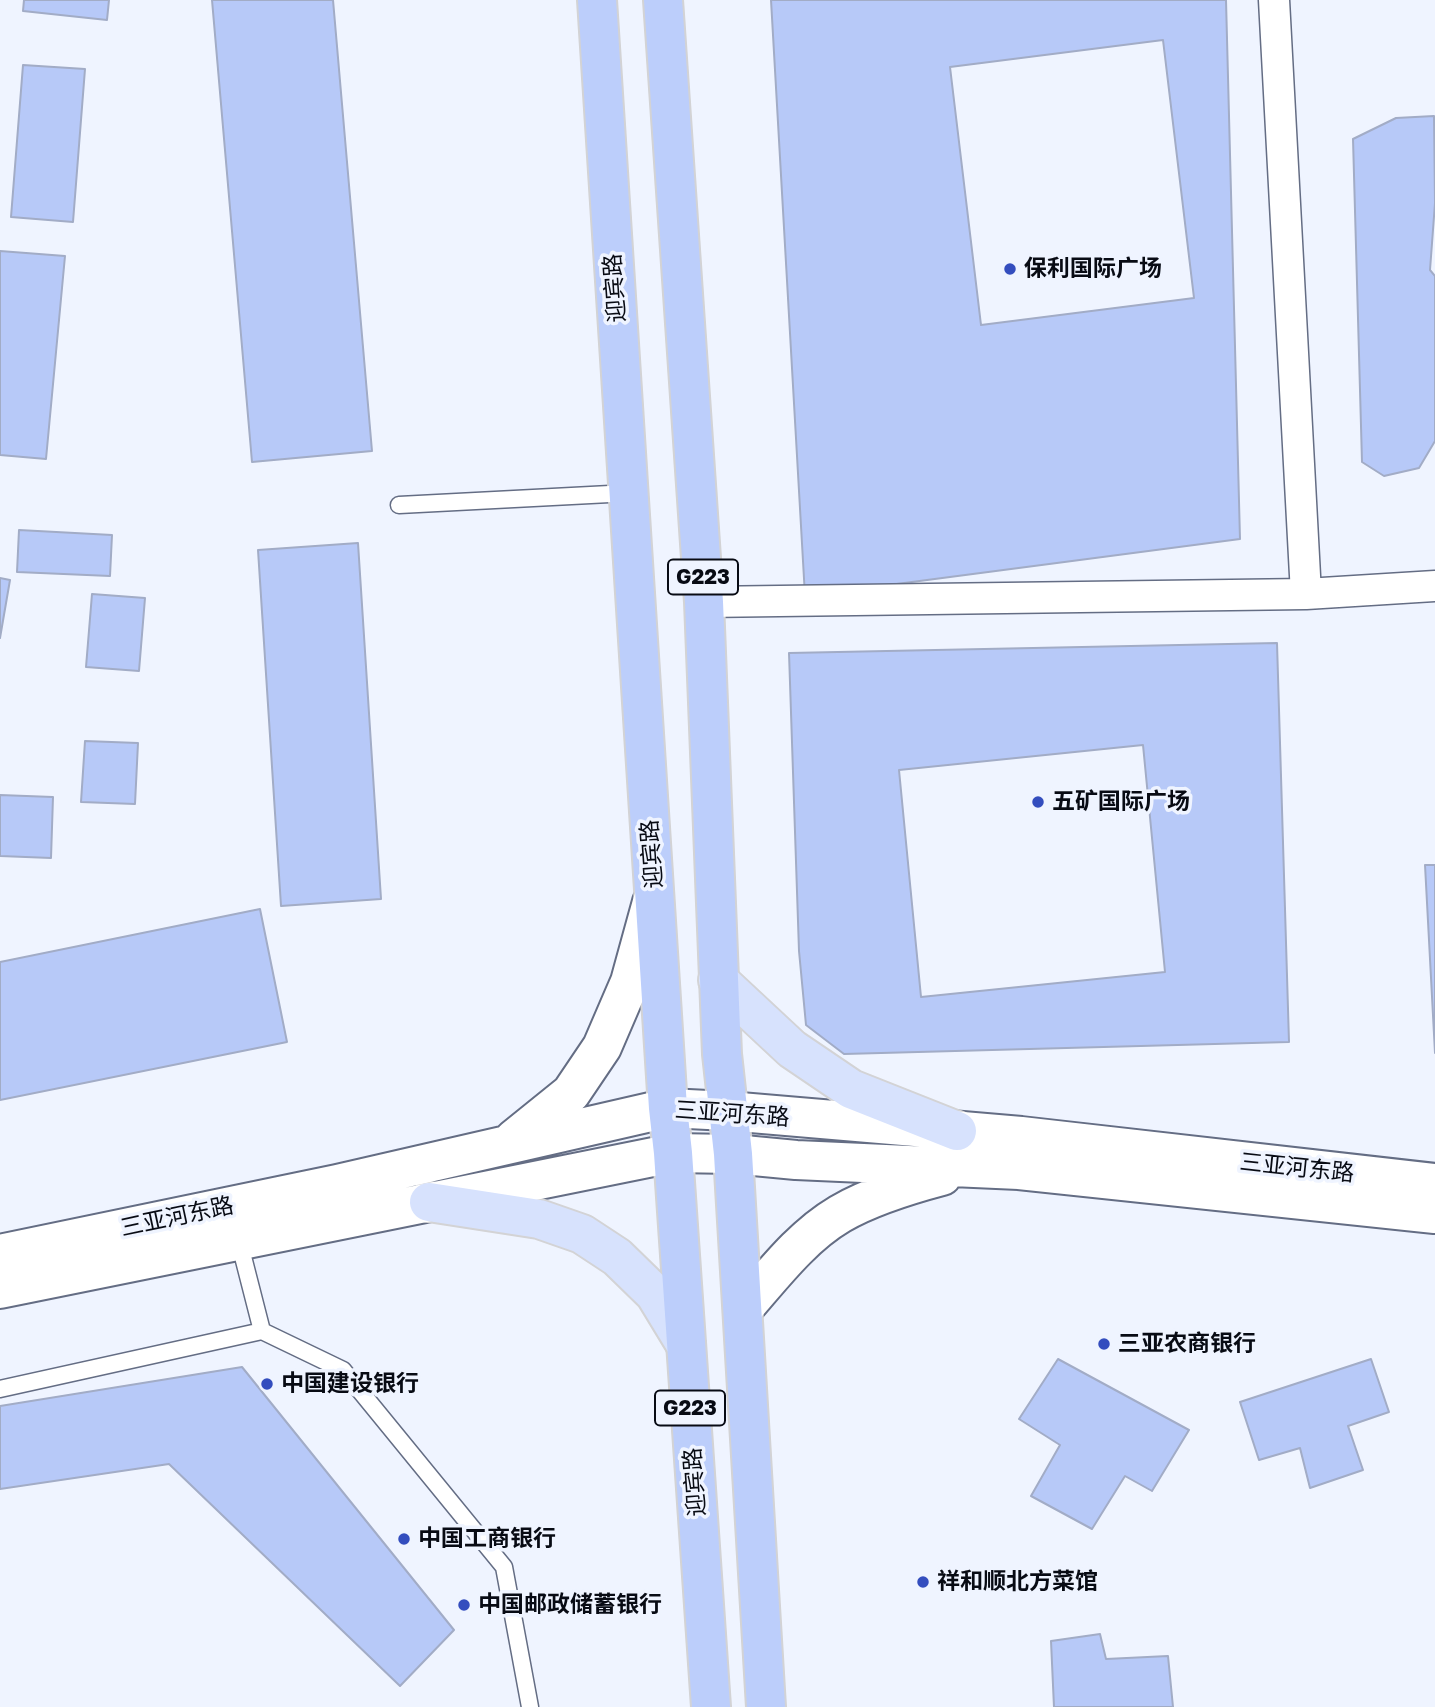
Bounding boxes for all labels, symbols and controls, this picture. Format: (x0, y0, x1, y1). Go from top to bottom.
street label: 迎宾路 (599, 253, 631, 323)
place label: 保利国际广场 (1024, 255, 1162, 283)
marker: 保利国际广场 (1002, 261, 1018, 277)
road number: G223 (668, 560, 738, 594)
place label: 五矿国际广场 (1052, 788, 1190, 816)
marker: 五矿国际广场 (1030, 794, 1046, 810)
street label: 迎宾路 (636, 819, 668, 889)
street label: 三亚河东路 (674, 1096, 790, 1132)
street label: 三亚河东路 (1238, 1148, 1356, 1188)
street label: 三亚河东路 (118, 1192, 236, 1242)
place label: 三亚农商银行 (1118, 1330, 1256, 1358)
marker: 三亚农商银行 (1096, 1336, 1112, 1352)
place label: 中国建设银行 (281, 1370, 419, 1398)
marker: 中国建设银行 (259, 1376, 275, 1392)
road number: G223 (655, 1390, 725, 1426)
street label: 迎宾路 (679, 1447, 711, 1517)
place label: 中国工商银行 (418, 1525, 556, 1553)
marker: 中国工商银行 (396, 1531, 412, 1547)
place label: 祥和顺北方菜馆 (937, 1568, 1098, 1596)
marker: 祥和顺北方菜馆 (915, 1574, 931, 1590)
place label: 中国邮政储蓄银行 (478, 1591, 662, 1619)
marker: 中国邮政储蓄银行 (456, 1597, 472, 1613)

